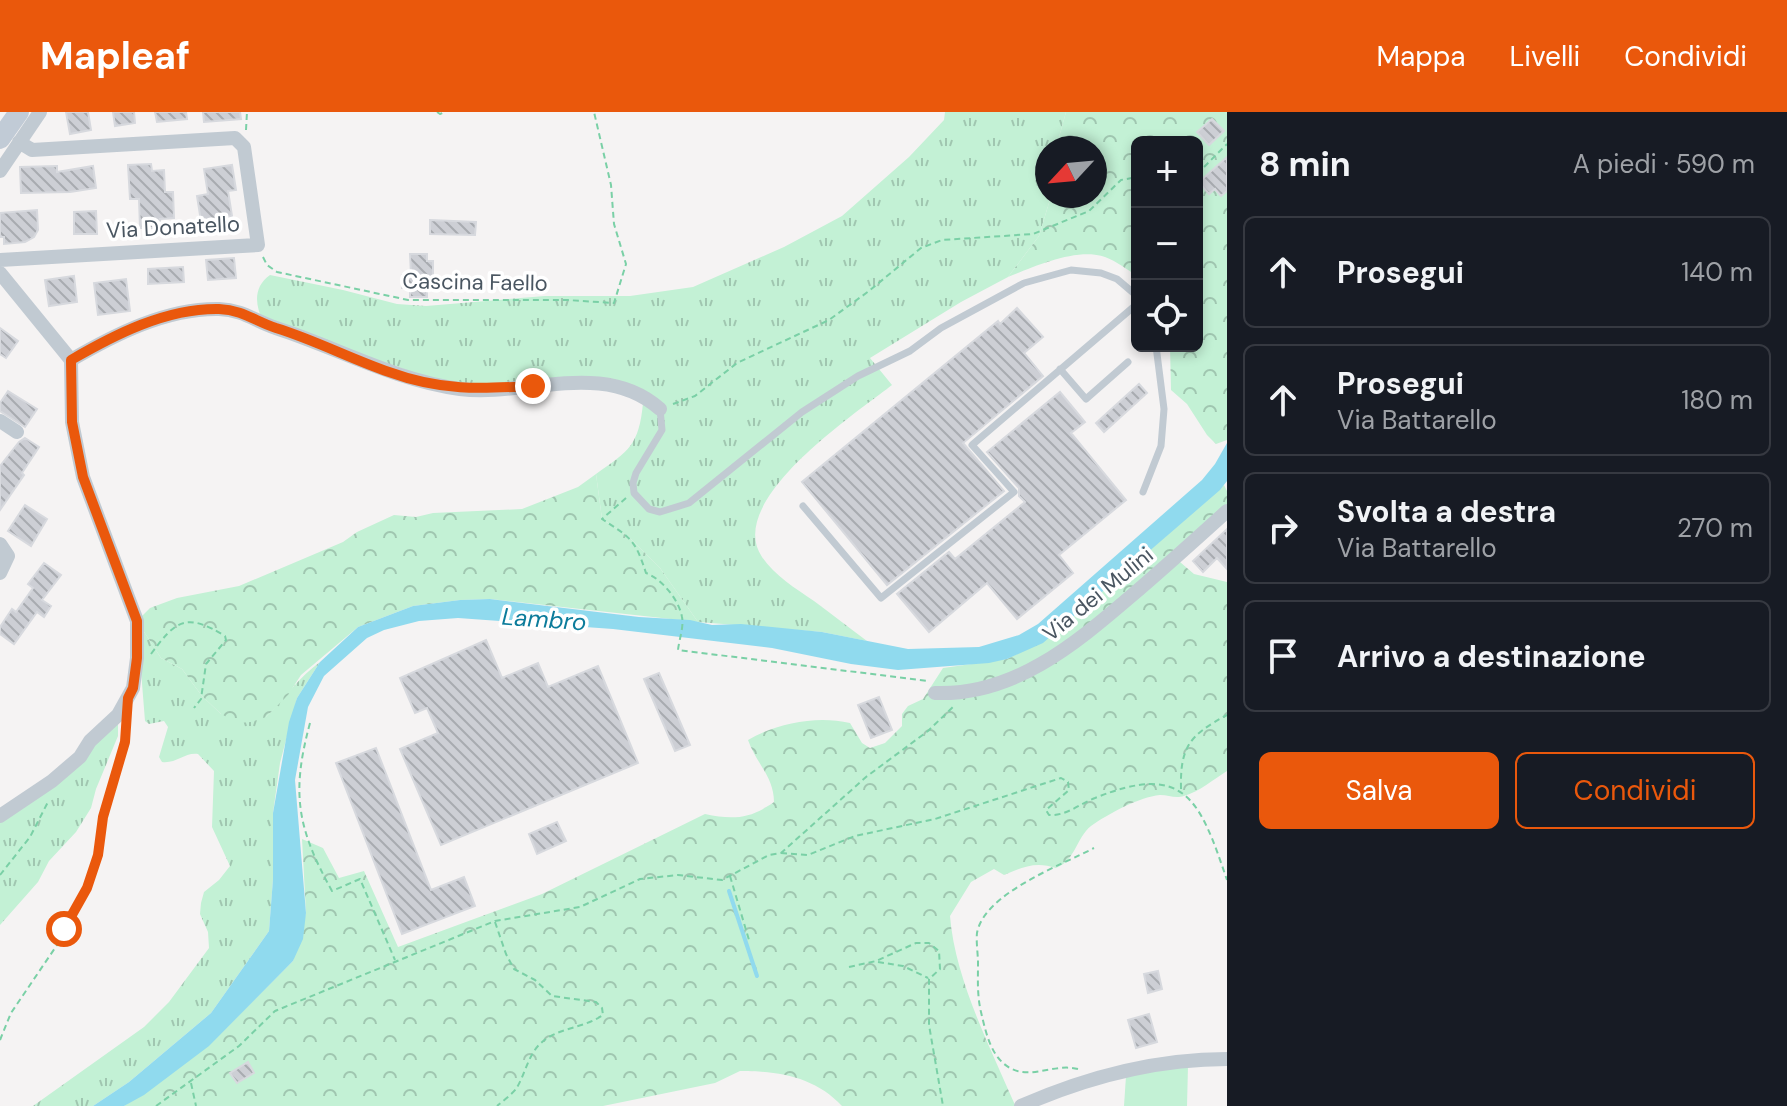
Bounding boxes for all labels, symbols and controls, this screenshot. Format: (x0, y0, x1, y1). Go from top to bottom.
text: Mapleaf (40, 31, 190, 81)
text: Mappa (1376, 38, 1466, 75)
text: Livelli (1510, 38, 1580, 75)
text: Condividi (1624, 38, 1747, 75)
north arrow (1035, 136, 1107, 208)
map controls (1131, 136, 1203, 352)
button: + (1131, 136, 1203, 208)
text: 8 min (1259, 142, 1351, 187)
text: A piedi · 590 m (1573, 147, 1755, 181)
button: − (1131, 208, 1203, 280)
street label: Via Donatello (105, 209, 241, 245)
icon: ahead (1261, 250, 1305, 294)
text: Prosegui (1337, 253, 1464, 292)
text: 140 m (1681, 255, 1753, 289)
street label: Cascina Faello (402, 266, 548, 298)
button: locate (1131, 280, 1203, 352)
text: Prosegui (1337, 364, 1464, 403)
route end (515, 368, 551, 404)
icon: ahead (1261, 378, 1305, 422)
text: 180 m (1681, 383, 1753, 417)
text: Via Battarello (1337, 403, 1497, 437)
text: Svolta a destra (1337, 492, 1556, 531)
icon: right (1261, 506, 1305, 550)
text: 270 m (1677, 511, 1753, 545)
text: Via Battarello (1337, 531, 1497, 565)
street label: Via dei Mulini (1037, 540, 1159, 648)
water label: Lambro (501, 601, 587, 637)
icon: arrive (1261, 634, 1305, 678)
text: Arrivo a destinazione (1337, 637, 1646, 676)
button: Salva (1259, 752, 1499, 829)
button: Condividi (1515, 752, 1755, 829)
route start (46, 911, 82, 947)

